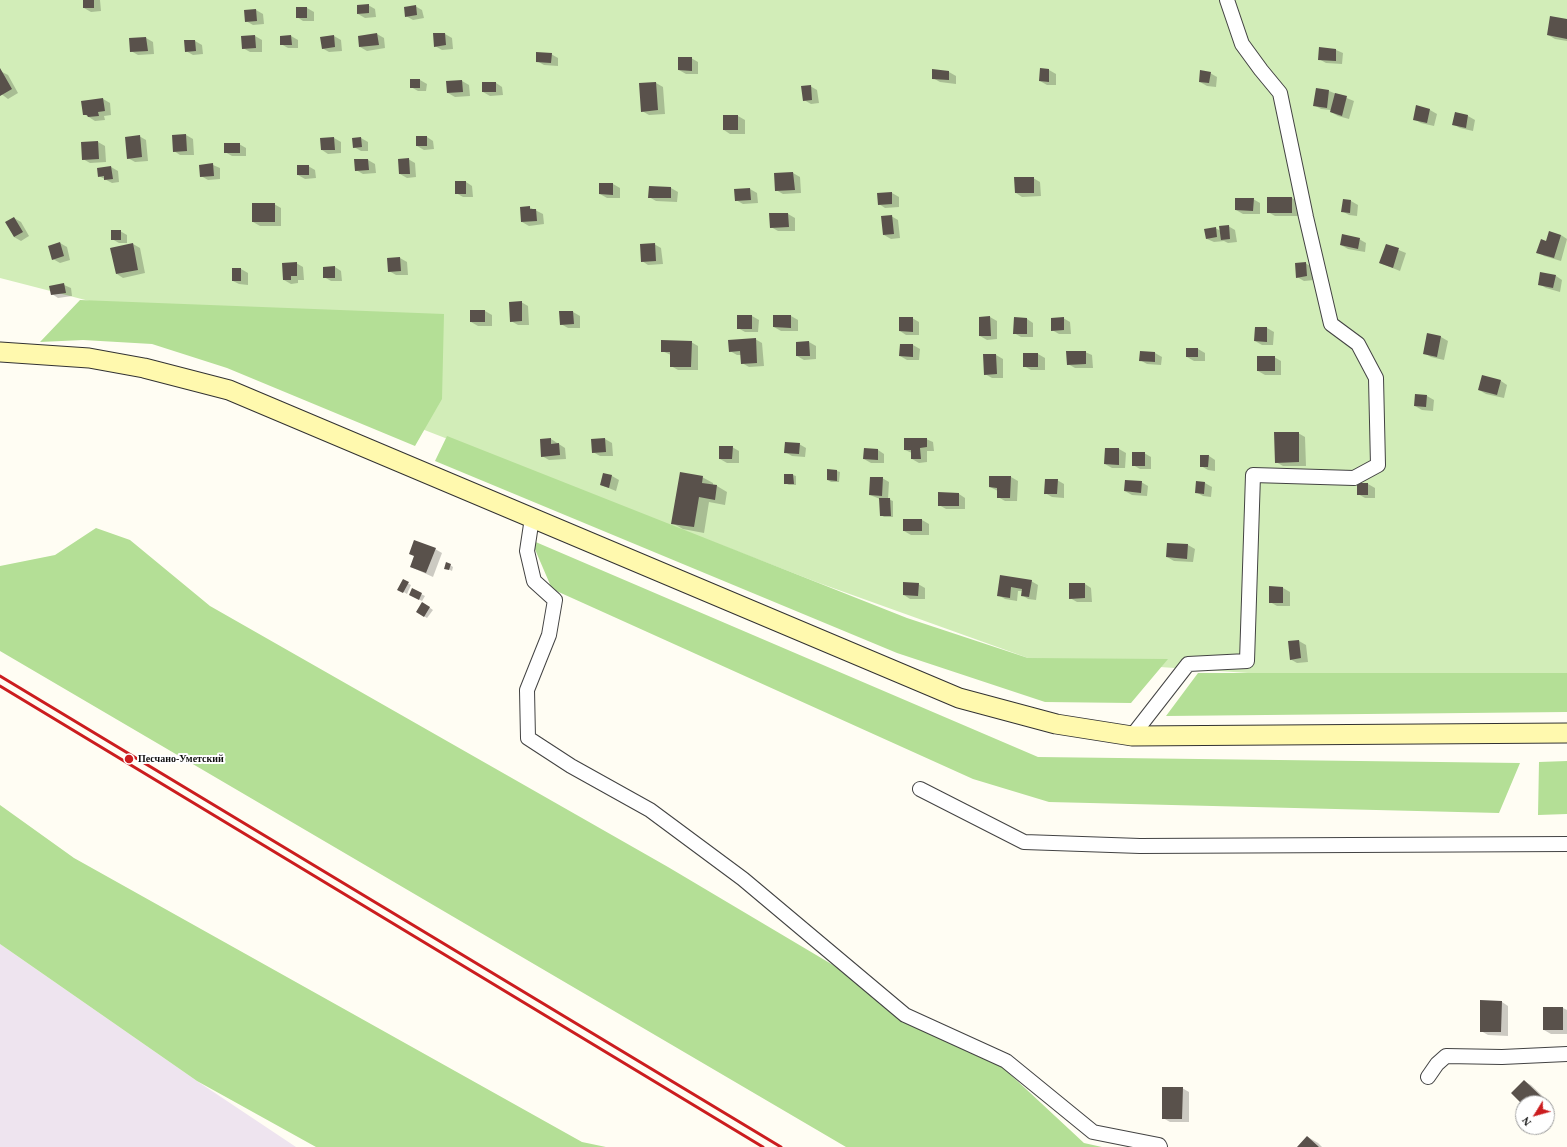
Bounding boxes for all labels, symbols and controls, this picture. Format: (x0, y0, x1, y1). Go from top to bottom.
marker: Песчано-Уметский (123, 753, 135, 765)
place label: Песчано-Уметский (138, 753, 224, 765)
north arrow (1515, 1095, 1555, 1135)
text: N (1519, 1115, 1533, 1128)

